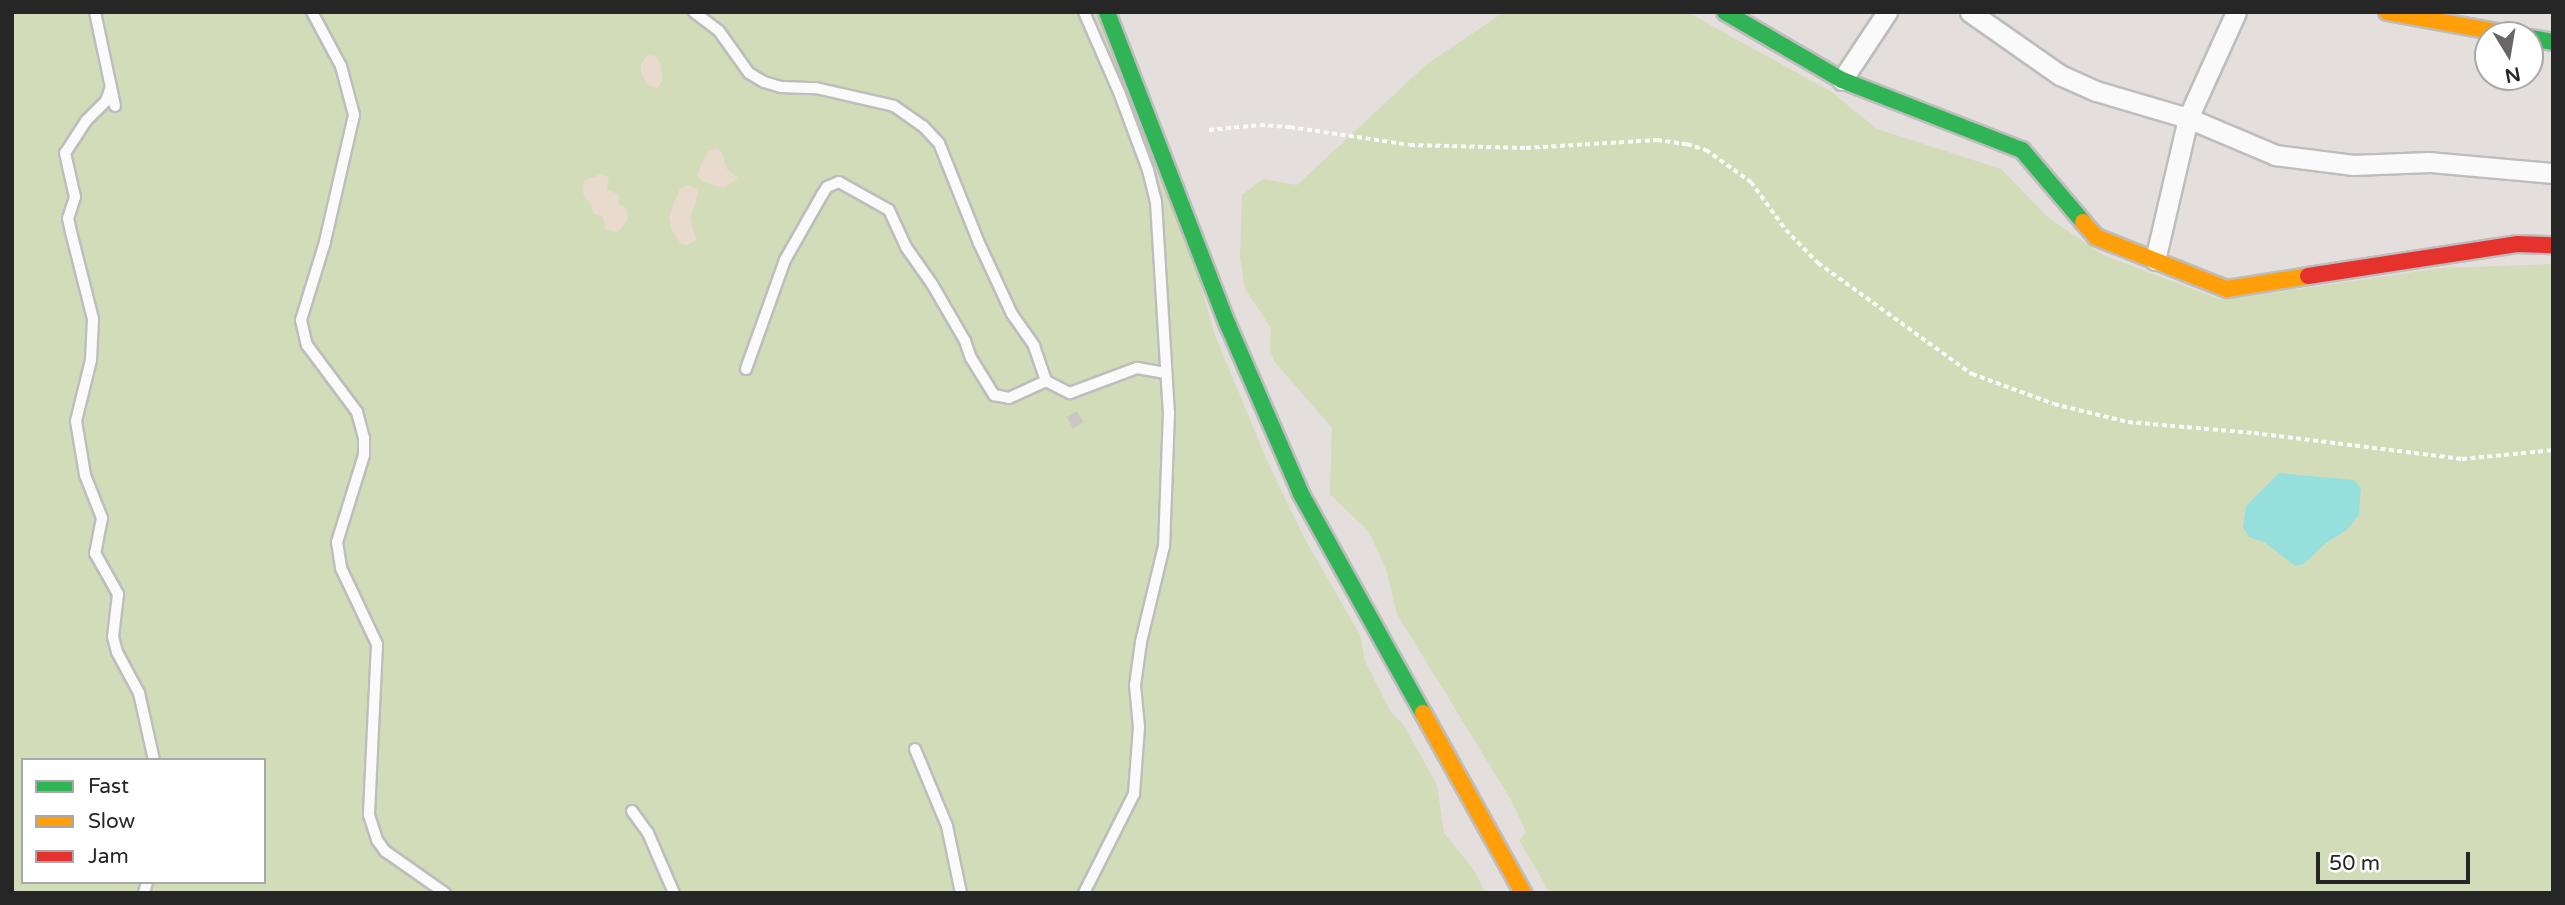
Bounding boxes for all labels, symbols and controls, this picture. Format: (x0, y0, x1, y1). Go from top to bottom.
north arrow (2474, 21, 2544, 91)
text: N (2503, 62, 2522, 87)
legend (21, 758, 266, 884)
text: Fast (88, 774, 129, 799)
text: Slow (88, 809, 135, 834)
scale bar (2320, 838, 2474, 882)
text: Jam (88, 844, 129, 869)
text: 50 m (2329, 851, 2380, 876)

